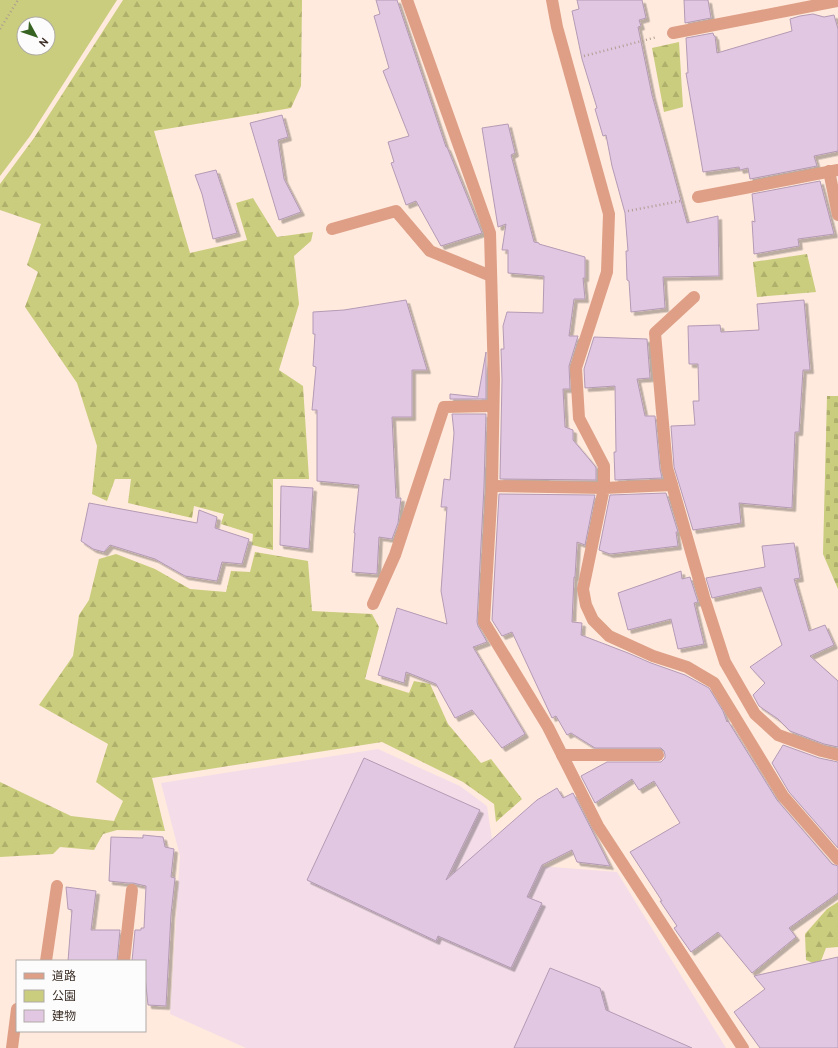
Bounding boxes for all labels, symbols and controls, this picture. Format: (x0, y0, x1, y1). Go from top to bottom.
north arrow (16, 16, 56, 56)
text: N (35, 34, 51, 49)
legend (16, 960, 146, 1032)
text: 道路 (52, 969, 76, 985)
text: 公園 (52, 989, 76, 1005)
text: 建物 (52, 1009, 76, 1025)

